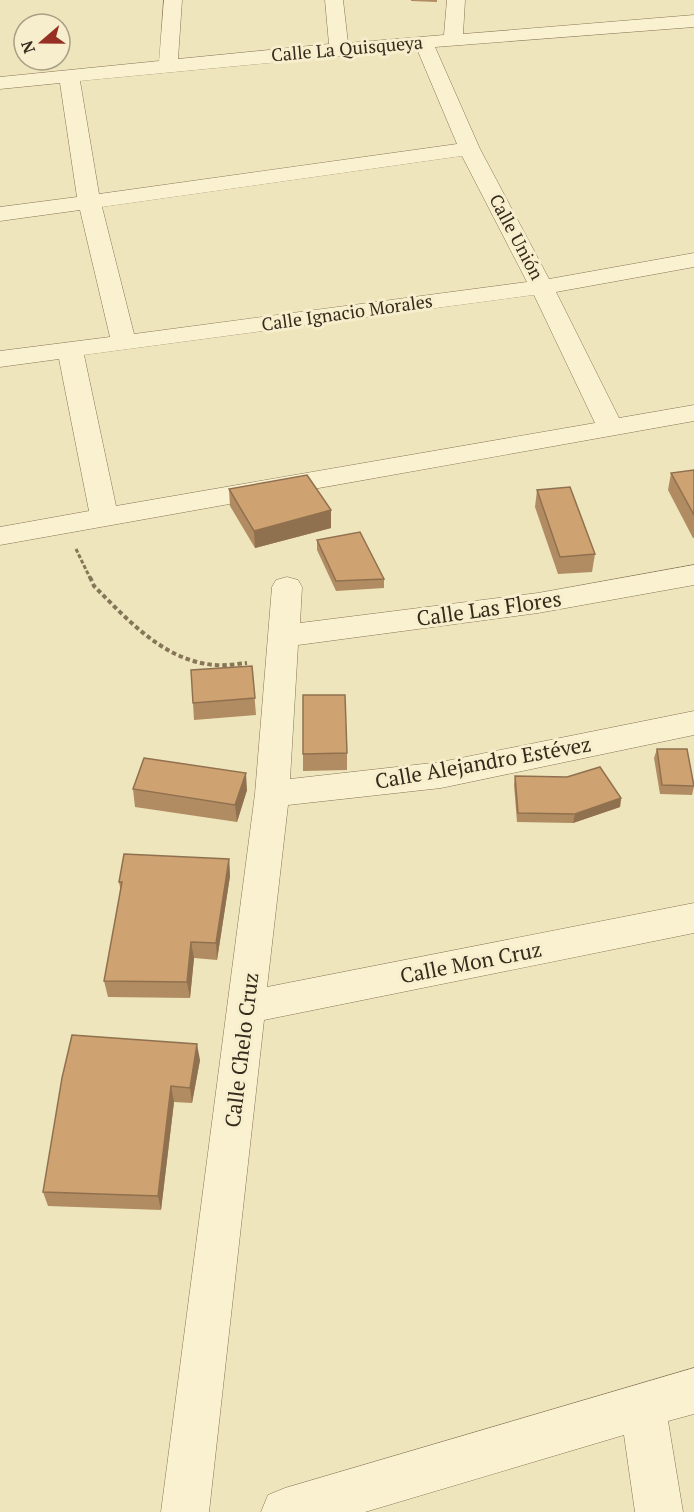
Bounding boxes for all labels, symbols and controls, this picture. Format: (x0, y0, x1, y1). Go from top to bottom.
north arrow (12, 12, 72, 72)
street label: Calle La Quisqueya (270, 29, 424, 67)
text: N (15, 38, 40, 57)
street label: Calle Unión (484, 189, 550, 284)
street label: Calle Ignacio Morales (260, 288, 434, 336)
street label: Calle Las Flores (415, 584, 563, 632)
street label: Calle Alejandro Estévez (373, 729, 593, 795)
street label: Calle Mon Cruz (398, 935, 544, 989)
street label: Calle Chelo Cruz (218, 971, 264, 1129)

